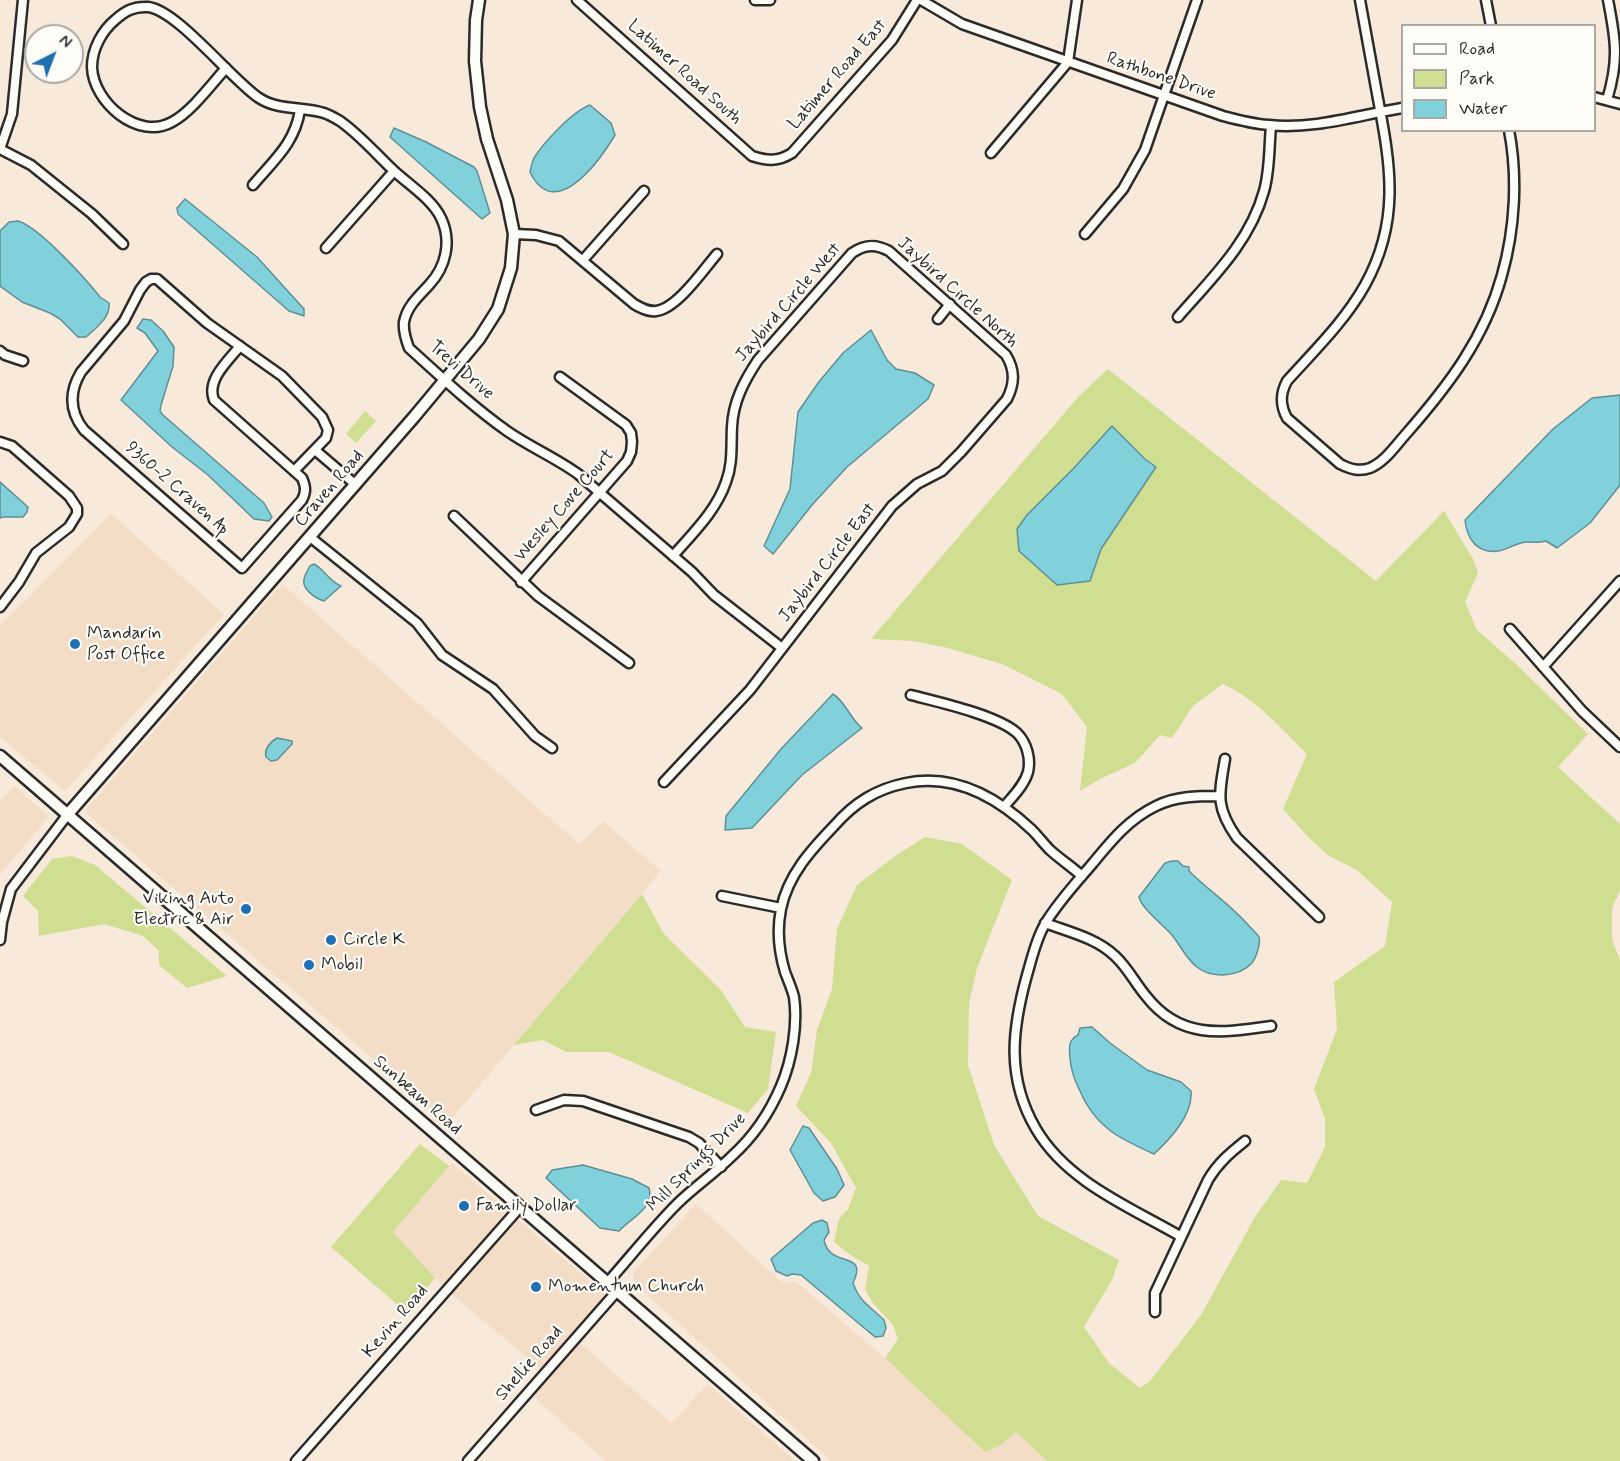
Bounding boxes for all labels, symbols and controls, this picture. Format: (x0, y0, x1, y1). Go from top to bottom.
street label: Latimer Road East (784, 15, 892, 135)
street label: Latimer Road South (622, 16, 746, 130)
north arrow (24, 24, 84, 84)
legend (1401, 24, 1596, 132)
text: N (54, 30, 76, 53)
text: Road (1459, 37, 1495, 61)
street label: Rathbone Drive (1104, 48, 1218, 106)
text: Park (1459, 67, 1495, 91)
text: Water (1459, 97, 1507, 121)
street label: Jaybird Circle North (892, 233, 1022, 353)
street label: Jaybird Circle West (731, 239, 847, 367)
street label: Trevi Drive (424, 337, 498, 405)
street label: 9360-2 Craven Ap (120, 438, 234, 540)
street label: Wesley Cove Court (510, 445, 620, 567)
street label: Craven Road (291, 446, 369, 532)
street label: Jaybird Circle East (775, 499, 881, 627)
place label: Mandarin Post Office (87, 623, 166, 666)
marker: Mandarin Post Office (68, 637, 82, 651)
place label: Viking Auto Electric & Air (134, 888, 234, 930)
marker: Viking Auto Electric & Air (239, 902, 253, 916)
place label: Circle K (343, 929, 405, 951)
marker: Circle K (324, 933, 338, 947)
place label: Mobil (321, 954, 362, 976)
marker: Mobil (302, 958, 316, 972)
street label: Sunbeam Road (368, 1052, 466, 1140)
street label: Mill Springs Drive (643, 1109, 751, 1217)
place label: Family Dollar (476, 1195, 577, 1217)
marker: Family Dollar (457, 1199, 471, 1213)
place label: Momentum Church (548, 1276, 704, 1298)
marker: Momentum Church (529, 1280, 543, 1294)
street label: Kevin Road (358, 1281, 434, 1363)
street label: Shellie Road (492, 1322, 568, 1406)

